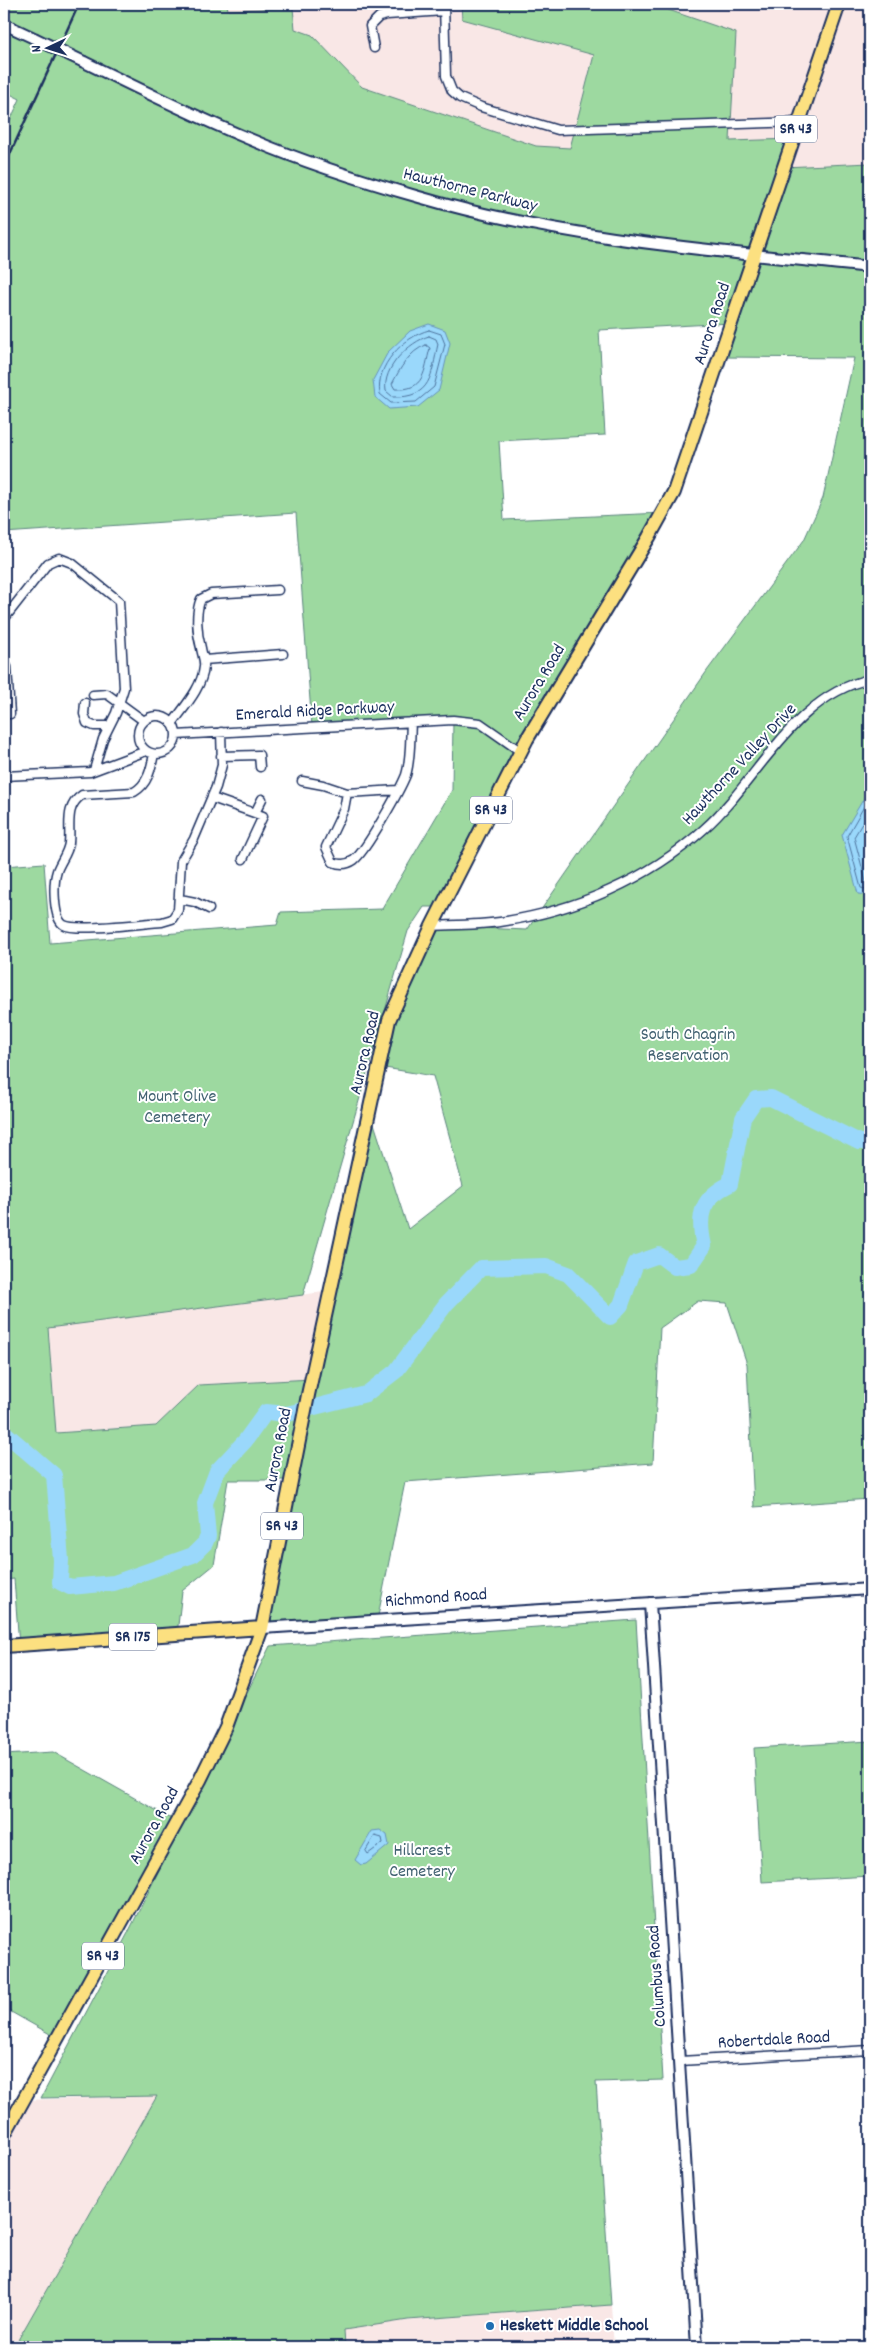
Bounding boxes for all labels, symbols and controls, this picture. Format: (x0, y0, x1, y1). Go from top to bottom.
north arrow (22, 22, 72, 72)
text: N (27, 45, 47, 53)
road number: SR 43 (775, 116, 817, 142)
street label: Hawthorne Parkway (400, 162, 540, 220)
street label: Aurora Road (688, 280, 738, 368)
street label: Aurora Road (507, 640, 573, 726)
street label: Emerald Ridge Parkway (235, 695, 396, 729)
street label: Hawthorne Valley Drive (677, 698, 803, 832)
road number: SR 43 (470, 796, 512, 824)
street label: Aurora Road (344, 1009, 388, 1097)
park label: South Chagrin Reservation (641, 1023, 735, 1069)
park label: Mount Olive Cemetery (138, 1085, 216, 1131)
street label: Aurora Road (259, 1406, 299, 1494)
road number: SR 43 (261, 1512, 303, 1540)
street label: Richmond Road (384, 1583, 488, 1615)
road number: SR 175 (109, 1624, 157, 1650)
street label: Aurora Road (123, 1783, 187, 1869)
park label: Hillcrest Cemetery (389, 1839, 456, 1885)
street label: Columbus Road (642, 1924, 674, 2028)
road number: SR 43 (82, 1942, 124, 1970)
street label: Robertdale Road (717, 2026, 831, 2056)
place label: Heskett Middle School (500, 2314, 649, 2339)
marker: Heskett Middle School (484, 2320, 496, 2332)

